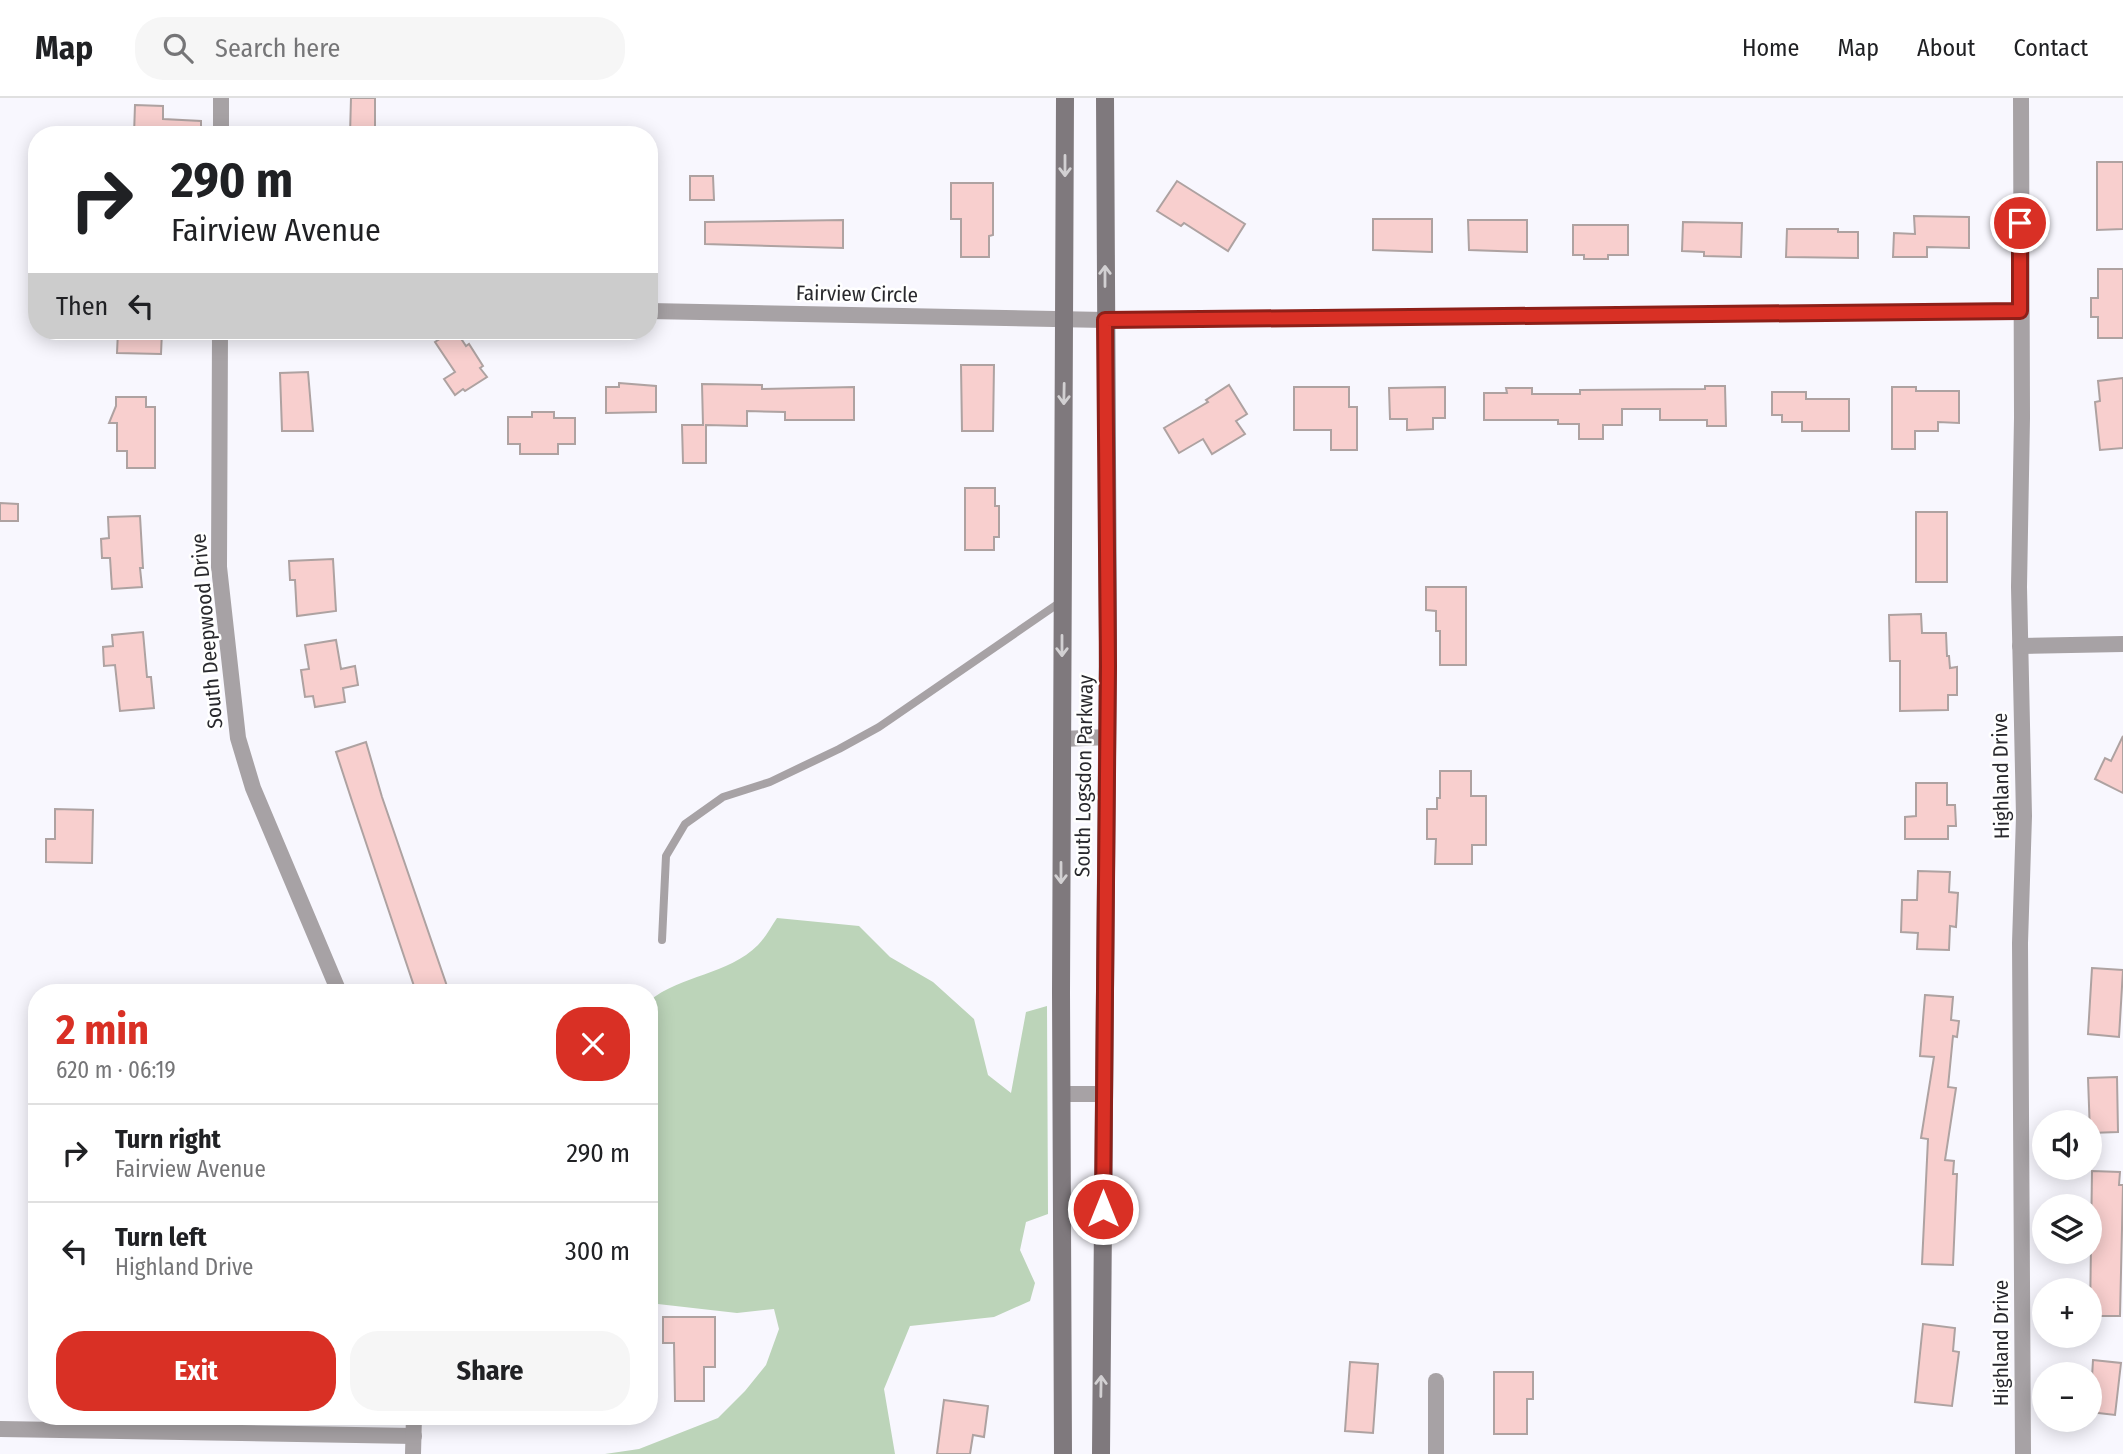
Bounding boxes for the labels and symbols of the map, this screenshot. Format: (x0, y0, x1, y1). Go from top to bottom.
one-way arrow (1058, 154, 1072, 177)
pin (1990, 193, 2050, 253)
one-way arrow (1098, 265, 1112, 288)
street label: Fairview Circle (796, 280, 918, 308)
one-way arrow (1057, 382, 1071, 405)
street label: South Deepwood Drive (186, 532, 228, 730)
one-way arrow (1055, 634, 1069, 657)
street label: South Logsdon Parkway (1069, 674, 1099, 877)
street label: Highland Drive (1987, 713, 2015, 839)
one-way arrow (1054, 861, 1068, 884)
position arrow (1066, 1172, 1140, 1246)
street label: Highland Drive (1988, 1280, 2014, 1406)
one-way arrow (1094, 1375, 1108, 1398)

